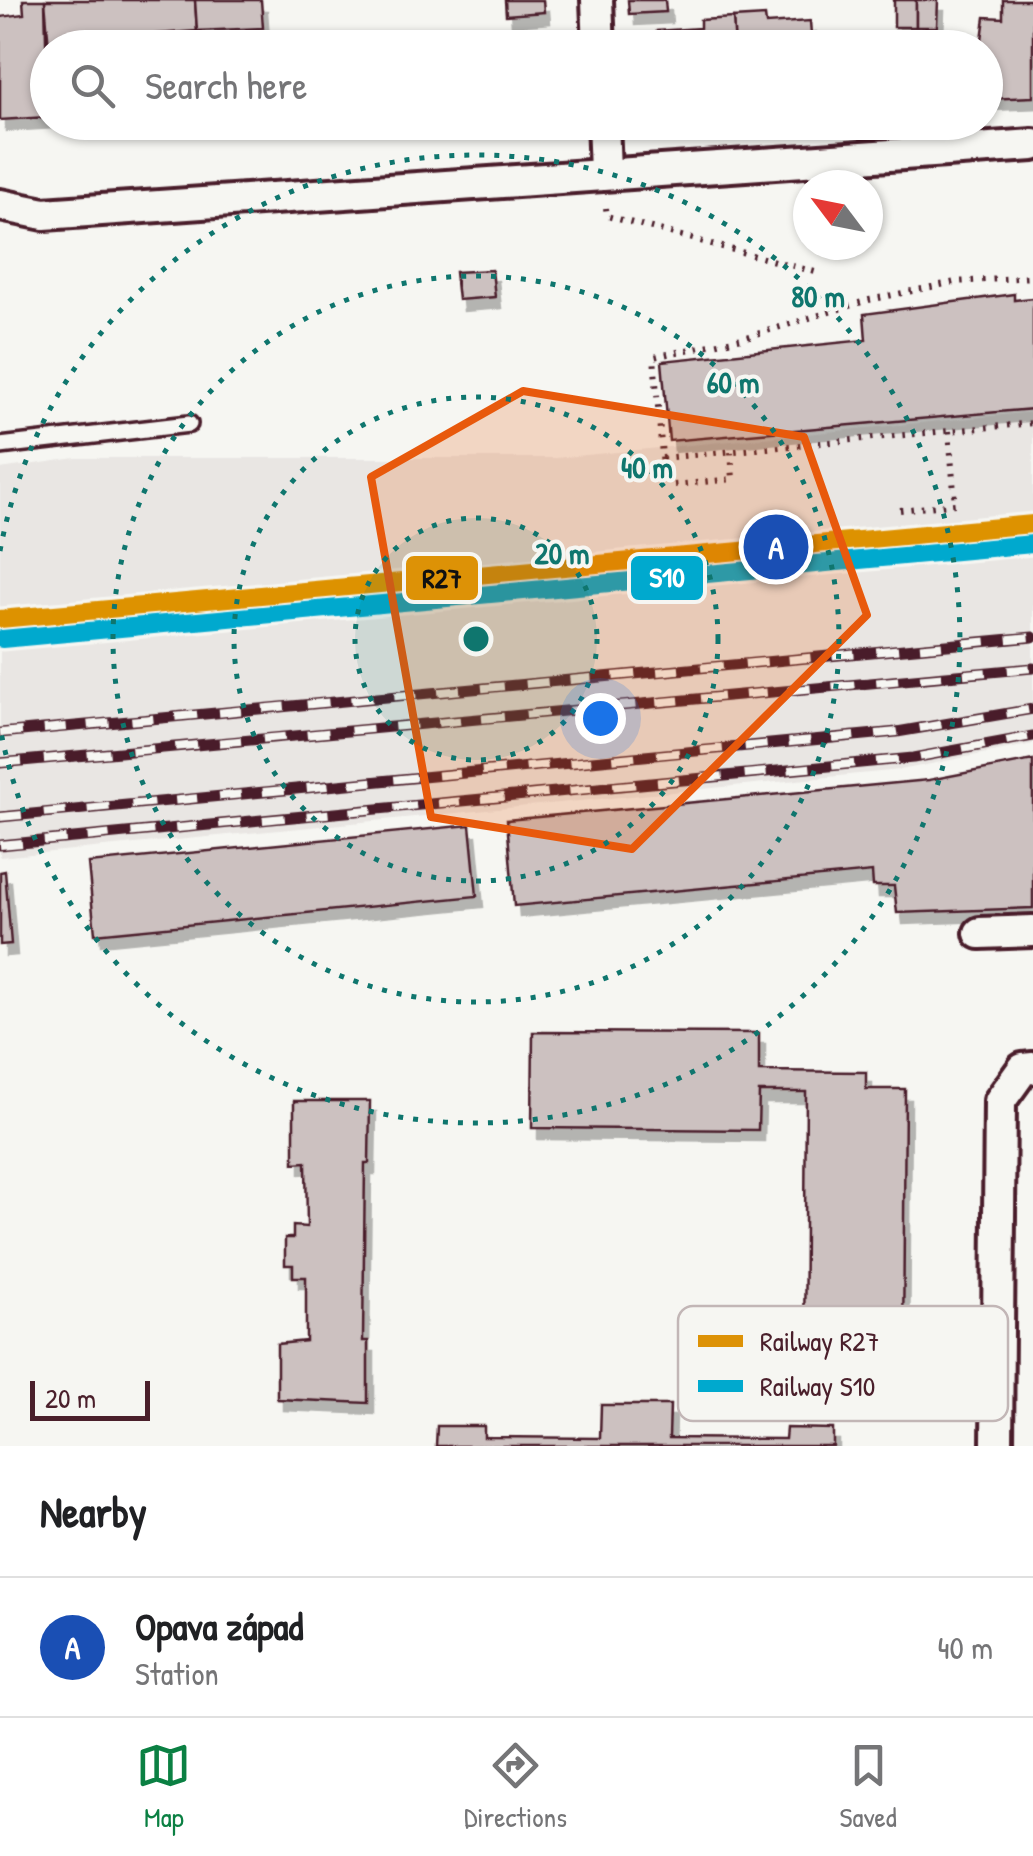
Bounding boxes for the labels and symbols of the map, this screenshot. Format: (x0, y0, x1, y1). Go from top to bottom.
north arrow (793, 170, 883, 260)
text: 80 m (791, 276, 845, 316)
text: 60 m (707, 362, 759, 402)
text: 40 m (621, 447, 673, 487)
pin: A (744, 510, 808, 584)
text: 20 m (535, 533, 589, 573)
line badge: R27 (404, 554, 480, 602)
line badge: S10 (629, 554, 705, 602)
text: S10 (649, 558, 685, 596)
text: R27 (422, 559, 462, 597)
centre of rings (458, 621, 494, 657)
your location (575, 693, 626, 744)
legend (678, 1306, 1008, 1421)
text: Railway R27 (760, 1322, 879, 1360)
text: Railway S10 (760, 1367, 875, 1405)
scale bar (30, 1376, 150, 1420)

